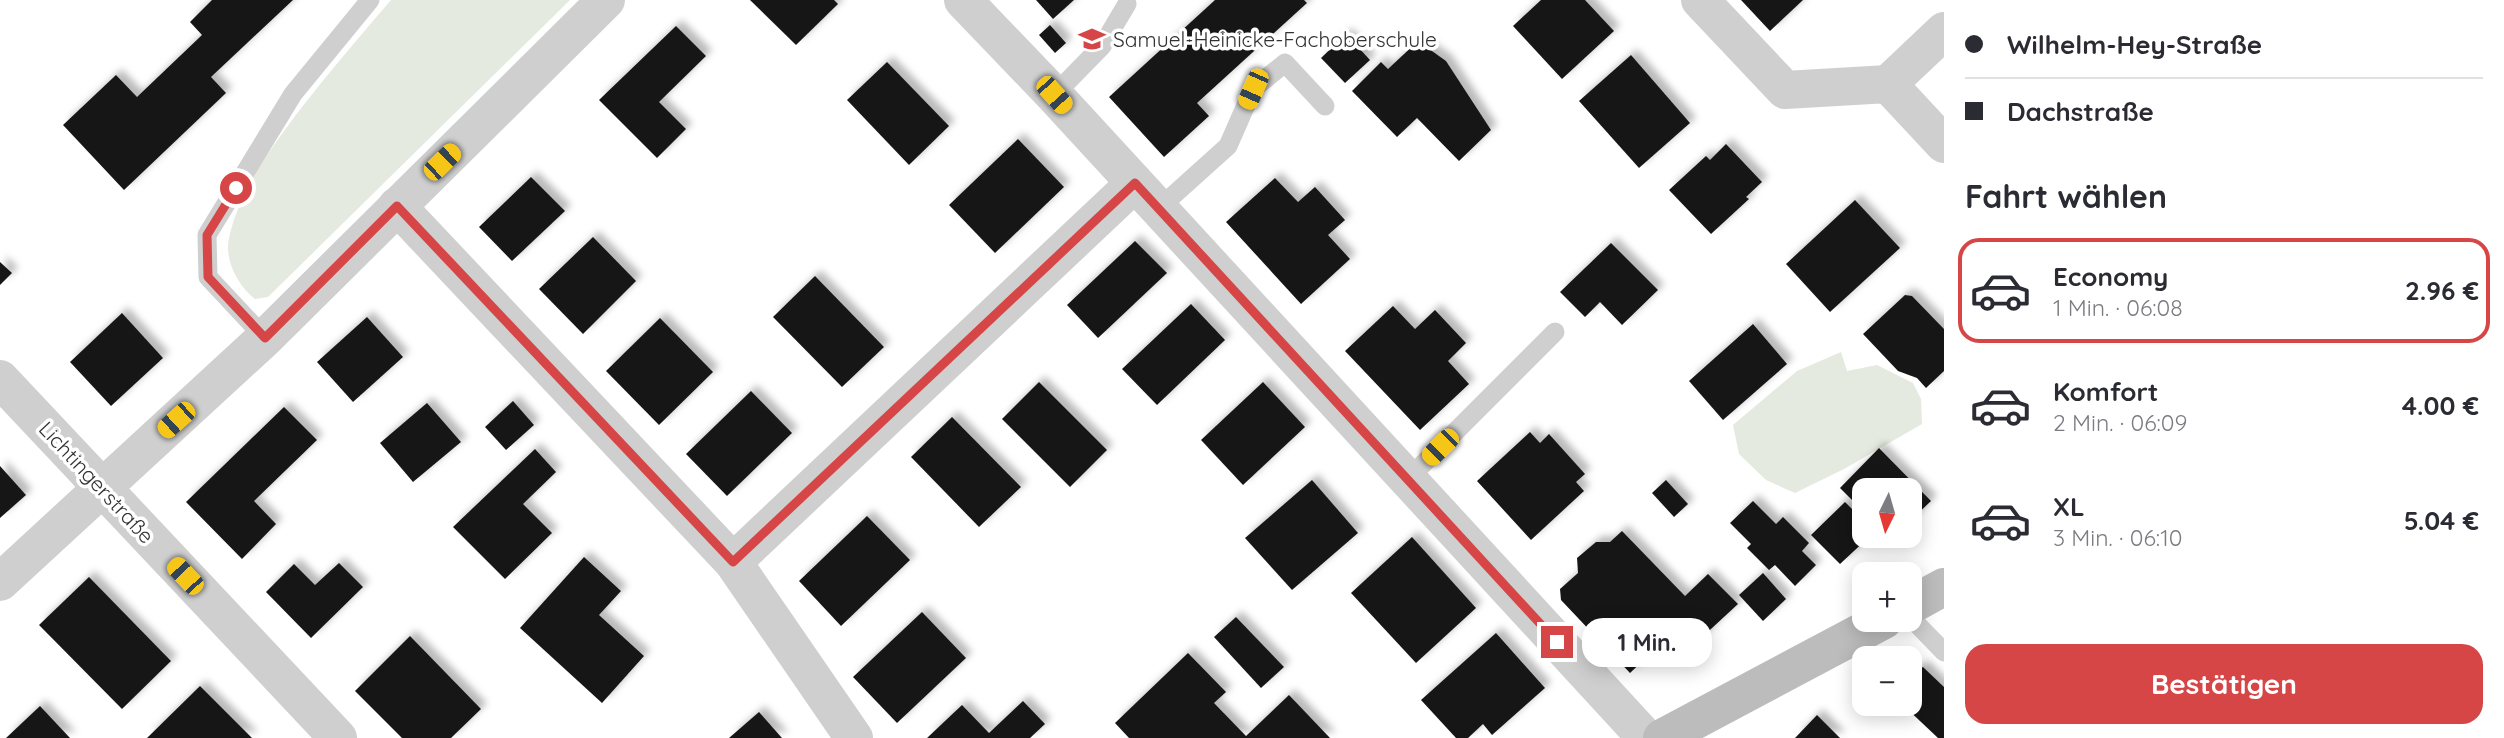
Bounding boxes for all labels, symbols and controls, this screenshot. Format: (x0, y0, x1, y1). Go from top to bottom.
school or university icon: Samuel-Heinicke-Fachoberschule (1077, 24, 1107, 54)
place label: Samuel-Heinicke-Fachoberschule (1113, 26, 1437, 52)
text: Wilhelm-Hey-Straße (2007, 28, 2262, 61)
car (1235, 66, 1272, 112)
car (1033, 72, 1076, 118)
text: Dachstraße (2007, 95, 2154, 128)
car (420, 140, 465, 184)
route start (220, 172, 252, 204)
text: Fahrt wählen (1965, 176, 2167, 216)
icon: car (1969, 259, 2032, 322)
text: Economy (2053, 260, 2168, 293)
text: 2.96 € (2405, 274, 2479, 307)
text: 1 Min. · 06:08 (2053, 293, 2183, 322)
icon: car (1969, 374, 2032, 437)
text: Komfort (2053, 375, 2158, 408)
text: 4.00 € (2402, 389, 2479, 422)
car (154, 398, 199, 442)
text: 2 Min. · 06:09 (2053, 408, 2187, 437)
street label: Lichtingerstraße (34, 416, 160, 548)
car (1418, 425, 1463, 469)
north arrow (1852, 478, 1922, 548)
map controls (1852, 478, 1922, 716)
icon: car (1969, 489, 2032, 552)
text: XL (2053, 490, 2085, 523)
text: 5.04 € (2404, 504, 2479, 537)
text: 3 Min. · 06:10 (2053, 523, 2182, 552)
car (163, 553, 208, 599)
button: + (1852, 562, 1922, 632)
callout: 1 Min. (1582, 618, 1711, 666)
route end (1541, 626, 1573, 658)
text: 1 Min. (1617, 628, 1677, 657)
button: Bestätigen (1965, 644, 2483, 724)
button: − (1852, 646, 1922, 716)

